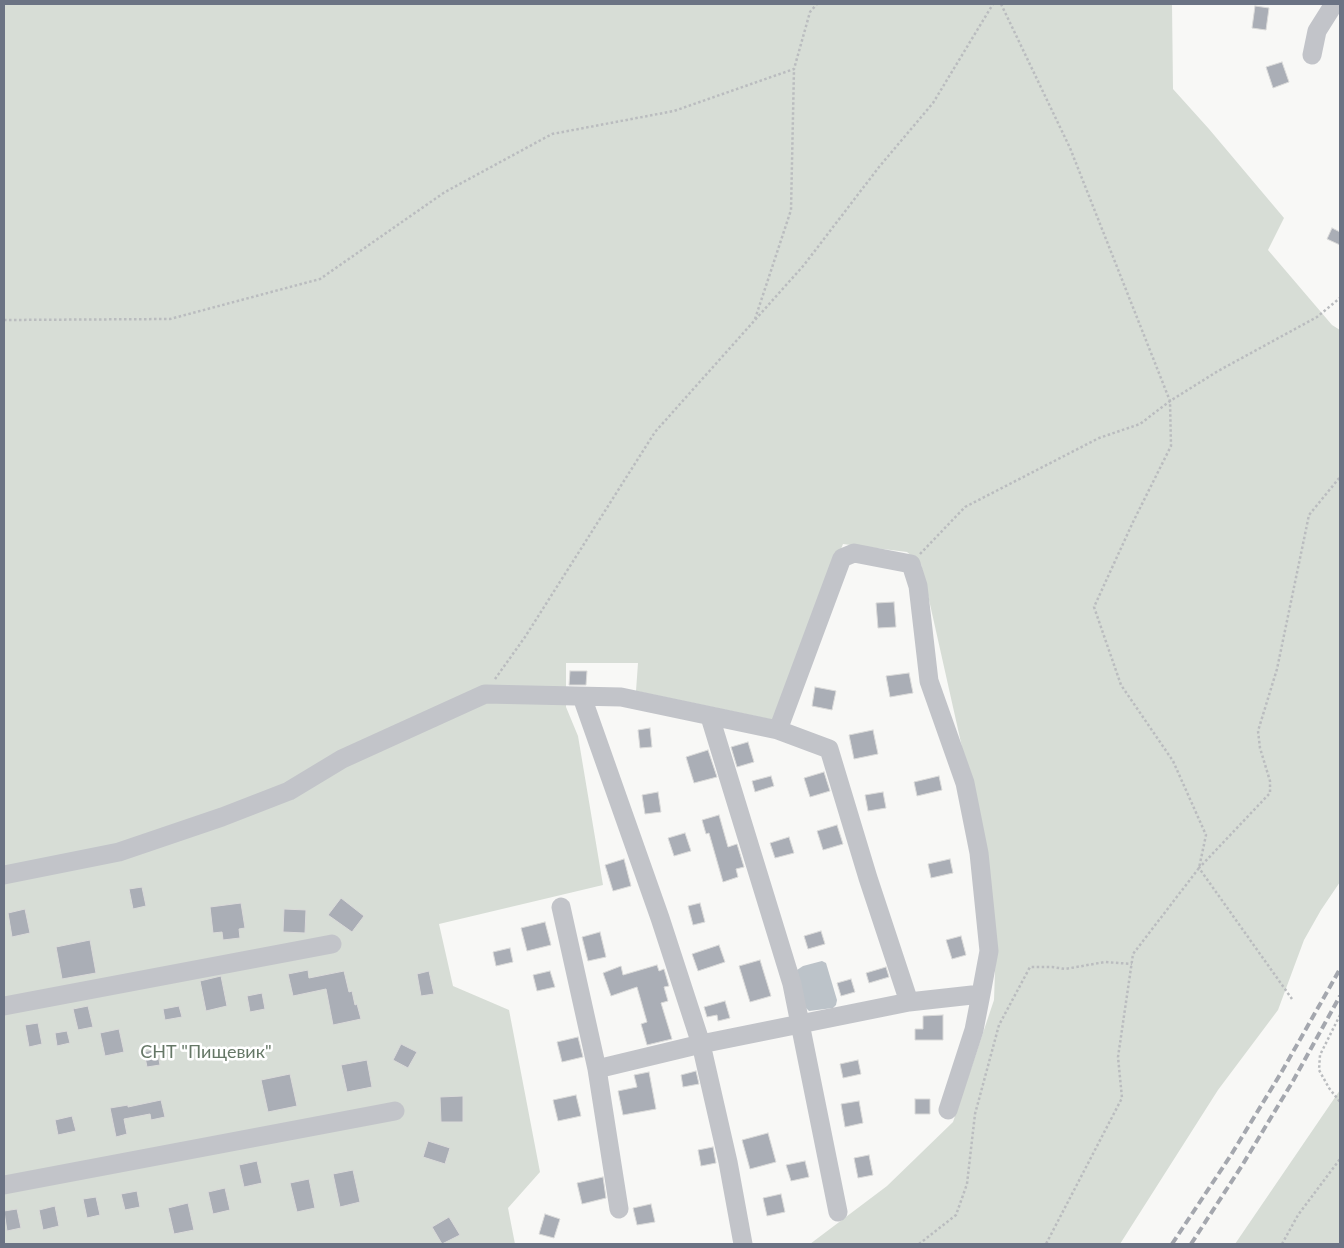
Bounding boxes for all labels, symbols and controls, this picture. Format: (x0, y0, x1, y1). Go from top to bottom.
park label: СНТ "Пищевик" (140, 1041, 272, 1063)

